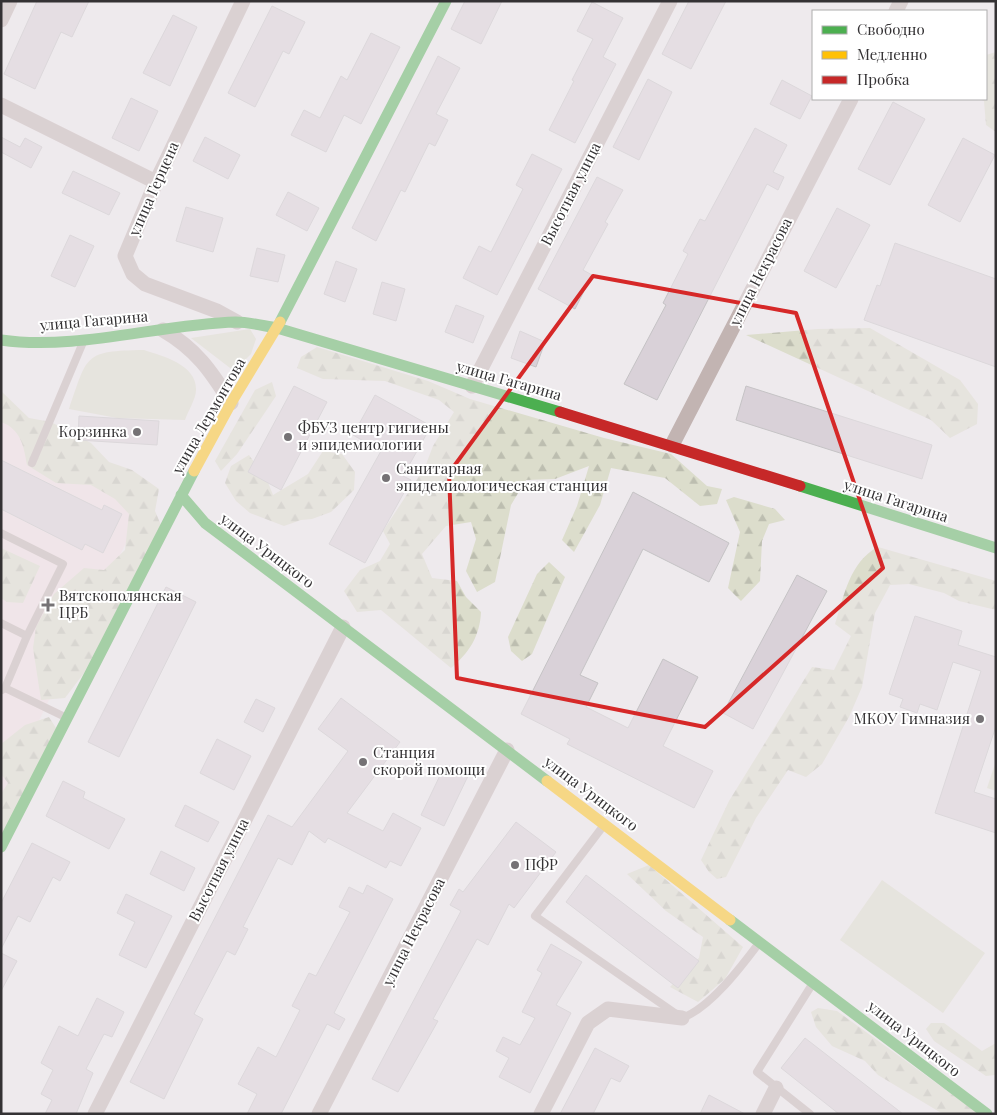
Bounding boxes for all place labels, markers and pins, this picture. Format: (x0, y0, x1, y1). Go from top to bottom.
place label: ФБУЗ центр гигиены и эпидемиологии (298, 417, 449, 454)
place label: Корзинка (58, 421, 128, 441)
marker: Корзинка (131, 426, 143, 438)
marker: ФБУЗ центр гигиены и эпидемиологии (282, 431, 294, 443)
place label: Санитарная эпидемиологическая станция (396, 458, 608, 495)
marker: Санитарная эпидемиологическая станция (380, 472, 392, 484)
place label: Вятскополянская ЦРБ (59, 585, 182, 622)
marker: Вятскополянская ЦРБ (41, 598, 55, 612)
place label: МКОУ Гимназия (854, 708, 970, 728)
marker: МКОУ Гимназия (974, 713, 986, 725)
place label: Станция скорой помощи (373, 742, 485, 779)
marker: Станция скорой помощи (357, 756, 369, 768)
place label: ПФР (525, 854, 558, 874)
marker: ПФР (509, 859, 521, 871)

